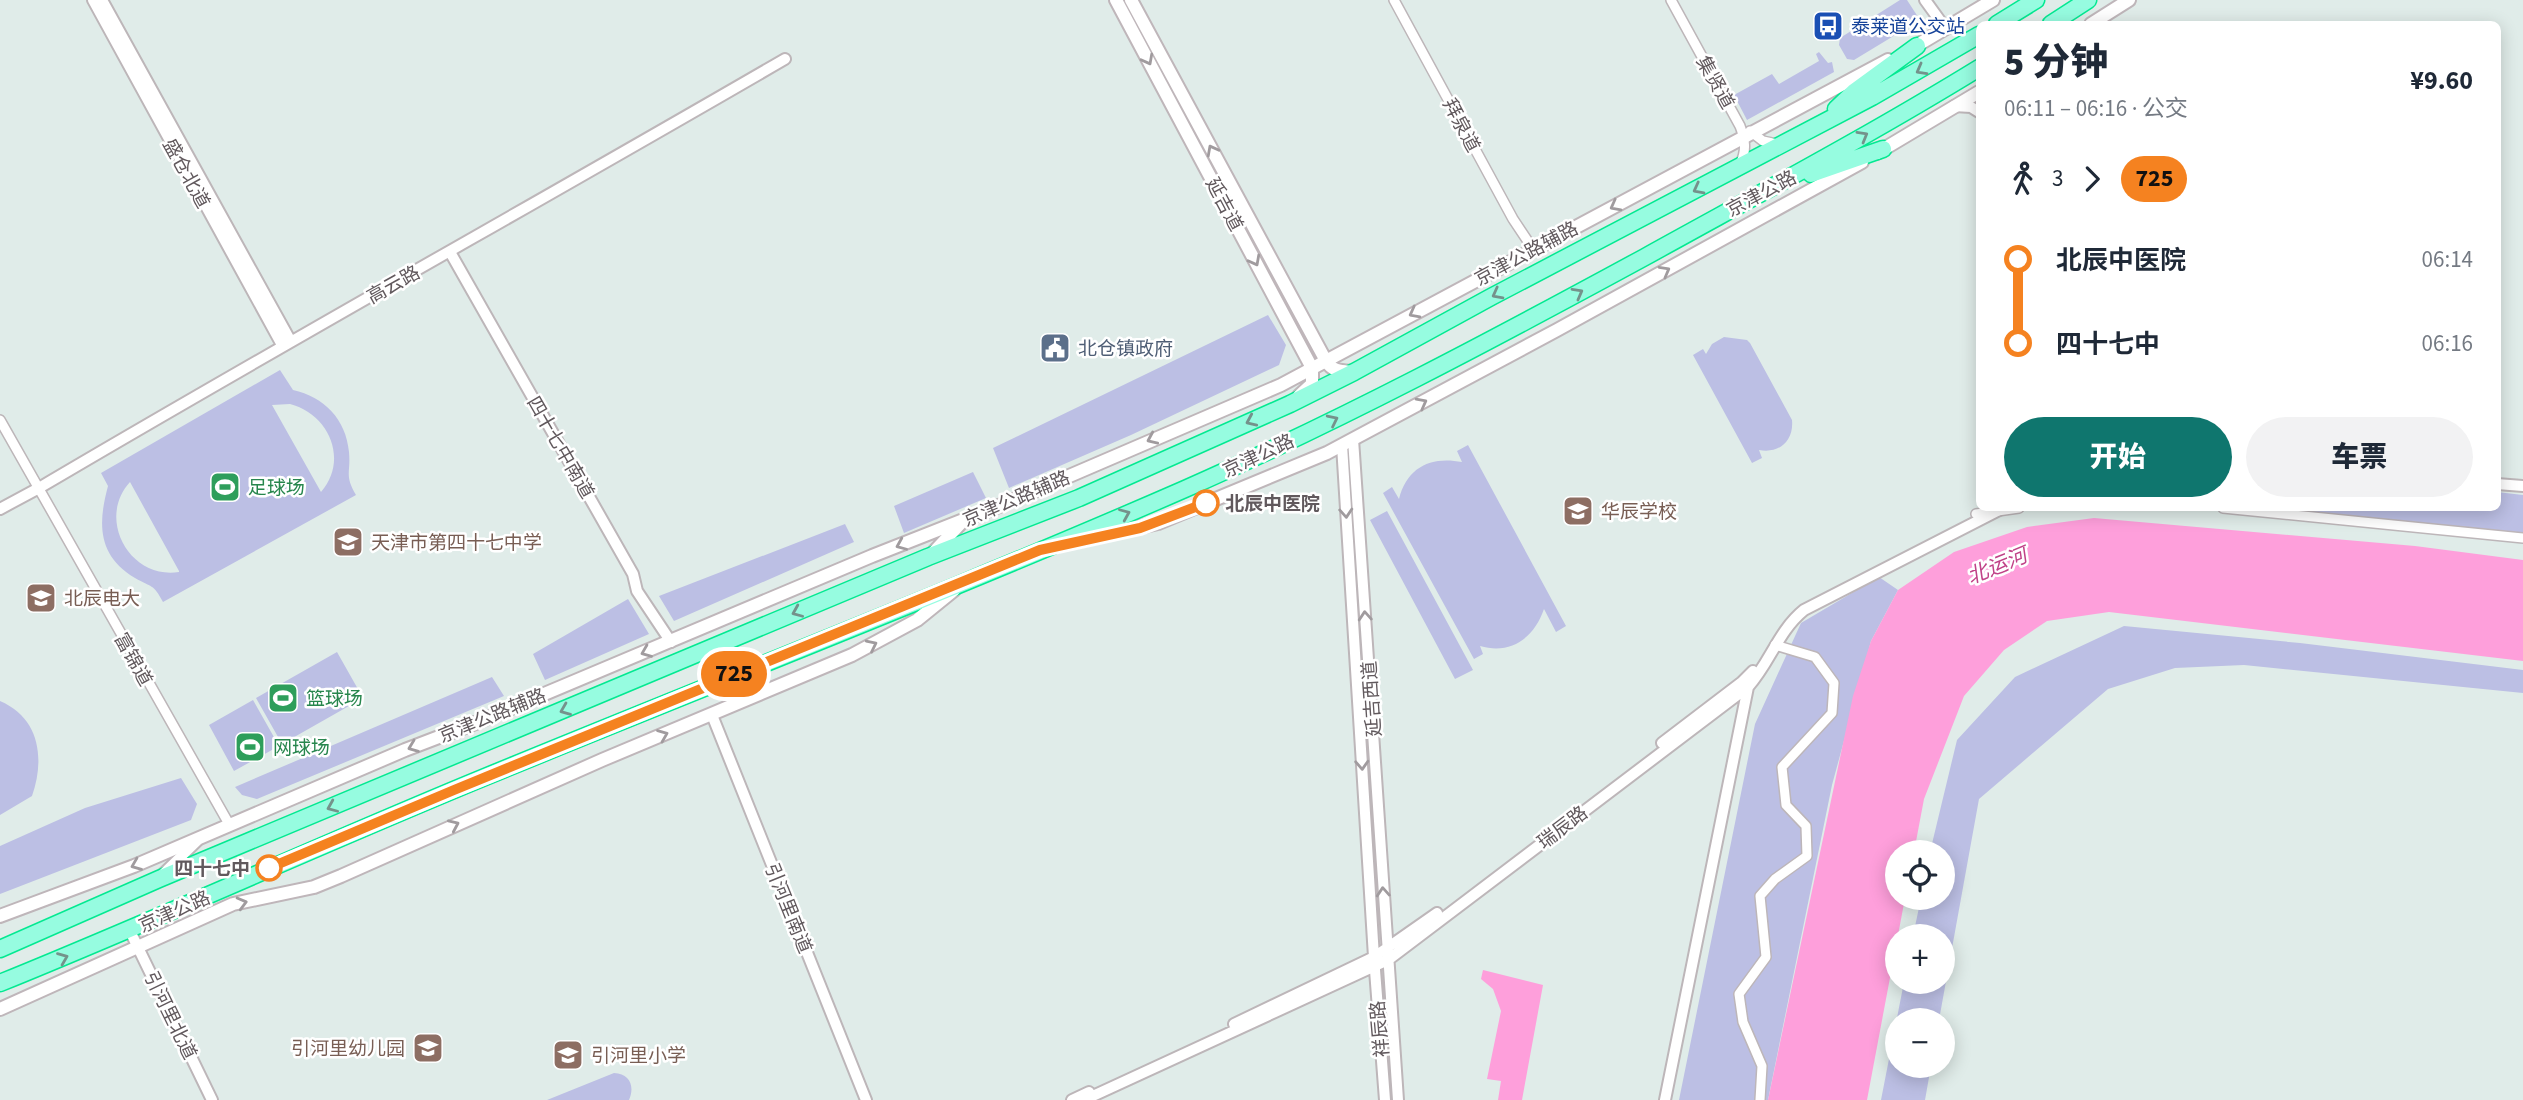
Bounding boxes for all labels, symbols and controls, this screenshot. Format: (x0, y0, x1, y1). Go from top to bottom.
bus stop icon: 泰莱道公交站 (1811, 9, 1845, 43)
place label: 泰莱道公交站 (1851, 14, 1965, 41)
text: 5 分钟 (2004, 36, 2108, 90)
street label: 集贤道 (1689, 51, 1740, 114)
one-way arrow (1140, 53, 1153, 65)
one-way arrow (1915, 62, 1928, 75)
text: ¥9.60 (2410, 62, 2473, 99)
text: 06:11 – 06:16 · 公交 (2004, 92, 2188, 125)
street label: 拜泉道 (1435, 94, 1486, 157)
one-way arrow (1856, 132, 1869, 145)
street label: 盛仓北道 (155, 134, 216, 214)
one-way arrow (1207, 145, 1220, 157)
icon: walk (2004, 160, 2042, 198)
icon: forward (2073, 160, 2111, 198)
text: 725 (2135, 161, 2173, 196)
text: 3 (2052, 162, 2063, 195)
street label: 京津公路 (1722, 165, 1802, 224)
street label: 延吉道 (1198, 173, 1249, 236)
one-way arrow (1693, 180, 1705, 194)
one-way arrow (1610, 197, 1622, 211)
street label: 京津公路辅路 (1470, 216, 1583, 293)
text: 北辰中医院 (2056, 242, 2186, 279)
text: 06:14 (2422, 243, 2473, 276)
one-way arrow (1247, 254, 1260, 266)
street label: 高云路 (362, 260, 425, 311)
one-way arrow (1657, 266, 1670, 279)
one-way arrow (1492, 286, 1504, 299)
one-way arrow (1571, 288, 1583, 301)
one-way arrow (1409, 304, 1422, 318)
text: 四十七中 (2056, 326, 2160, 363)
text: 06:16 (2422, 327, 2473, 360)
public building icon: 北仓镇政府 (1038, 331, 1072, 365)
place label: 北仓镇政府 (1078, 336, 1173, 363)
street label: 四十七中南道 (520, 392, 600, 504)
one-way arrow (1414, 398, 1427, 411)
one-way arrow (1246, 413, 1258, 427)
one-way arrow (1325, 415, 1338, 429)
button: 开始 (2004, 417, 2232, 497)
button: 车票 (2246, 417, 2473, 497)
street label: 京津公路 (1218, 428, 1299, 485)
one-way arrow (1147, 431, 1159, 445)
street label: 京津公路辅路 (959, 465, 1074, 534)
sports icon: 足球场 (208, 470, 242, 504)
place label: 足球场 (248, 475, 305, 502)
marker: 北辰中医院 (1193, 490, 1219, 516)
place label: 北辰中医院 (1225, 491, 1320, 518)
school or university icon: 华辰学校 (1561, 494, 1595, 528)
place label: 华辰学校 (1601, 499, 1677, 526)
one-way arrow (1118, 508, 1130, 522)
one-way arrow (1339, 508, 1354, 519)
school or university icon: 天津市第四十七中学 (331, 525, 365, 559)
place label: 天津市第四十七中学 (371, 530, 542, 557)
one-way arrow (896, 536, 908, 550)
water label: 北运河 (1962, 539, 2036, 592)
school or university icon: 北辰电大 (24, 581, 58, 615)
place label: 北辰电大 (64, 586, 140, 613)
one-way arrow (792, 604, 804, 618)
one-way arrow (1358, 610, 1373, 621)
street label: 富锦道 (107, 628, 158, 691)
one-way arrow (865, 640, 877, 654)
one-way arrow (641, 644, 653, 658)
line badge: 725 (694, 651, 774, 697)
text: 725 (715, 656, 753, 691)
street label: 延吉西道 (1356, 660, 1389, 738)
sports icon: 篮球场 (266, 681, 300, 715)
street label: 京津公路辅路 (435, 683, 550, 750)
place label: 篮球场 (306, 686, 363, 713)
one-way arrow (560, 702, 572, 716)
one-way arrow (656, 729, 668, 743)
sports icon: 网球场 (233, 730, 267, 764)
place label: 网球场 (273, 735, 330, 762)
one-way arrow (407, 739, 419, 753)
one-way arrow (1355, 759, 1370, 770)
one-way arrow (327, 798, 339, 812)
street label: 瑞辰路 (1532, 800, 1594, 856)
one-way arrow (447, 819, 459, 833)
map controls (1885, 840, 1955, 1078)
button: locate (1885, 840, 1955, 910)
marker: 四十七中 (256, 855, 282, 881)
one-way arrow (130, 856, 142, 870)
place label: 四十七中 (174, 856, 250, 883)
street label: 引河里南道 (757, 859, 818, 958)
street label: 京津公路 (134, 885, 215, 940)
one-way arrow (1376, 886, 1391, 897)
one-way arrow (235, 896, 247, 911)
button: + (1885, 924, 1955, 994)
one-way arrow (57, 952, 69, 966)
street label: 引河里北道 (137, 967, 203, 1064)
street label: 祥辰路 (1365, 999, 1396, 1058)
button: − (1885, 1008, 1955, 1078)
school or university icon: 引河里幼儿园 (411, 1031, 445, 1065)
place label: 引河里幼儿园 (291, 1036, 405, 1063)
school or university icon: 引河里小学 (551, 1038, 585, 1072)
place label: 引河里小学 (591, 1043, 686, 1070)

